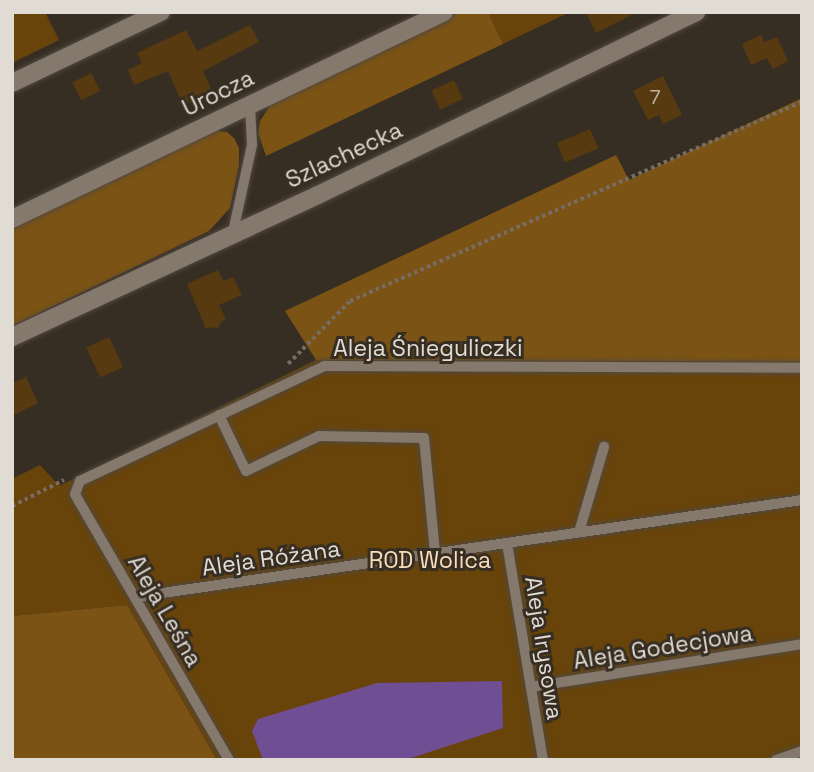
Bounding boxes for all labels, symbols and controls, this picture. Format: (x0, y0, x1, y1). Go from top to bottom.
street label: Urocza (178, 64, 258, 122)
house number: 7 (650, 87, 660, 109)
street label: Szlachecka (281, 116, 407, 194)
street label: Aleja Śnieguliczki (333, 334, 523, 362)
street label: Aleja Różana (200, 535, 342, 581)
park label: ROD Wolica (369, 546, 491, 574)
street label: Aleja Leśna (122, 550, 208, 672)
street label: Aleja Irysowa (519, 574, 569, 722)
street label: Aleja Godecjowa (571, 619, 755, 675)

